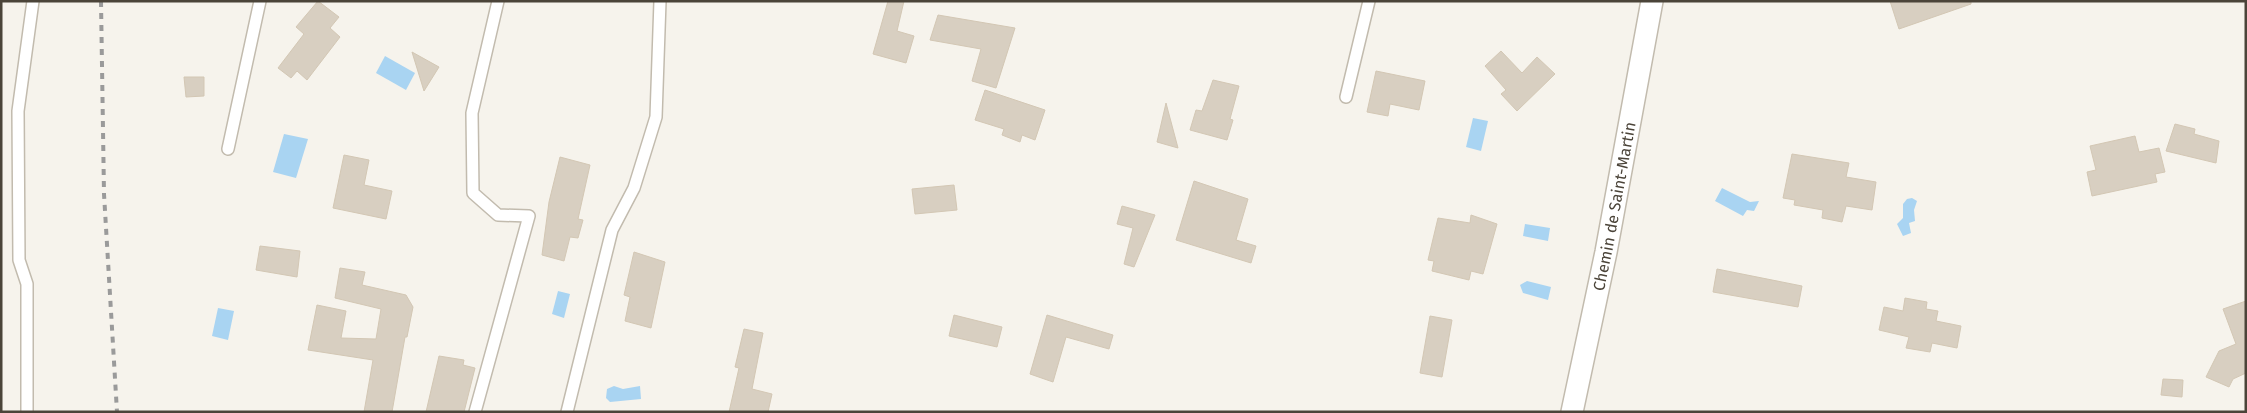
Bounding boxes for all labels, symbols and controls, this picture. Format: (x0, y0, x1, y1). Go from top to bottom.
street label: Chemin de Saint-Martin (1589, 120, 1640, 292)

